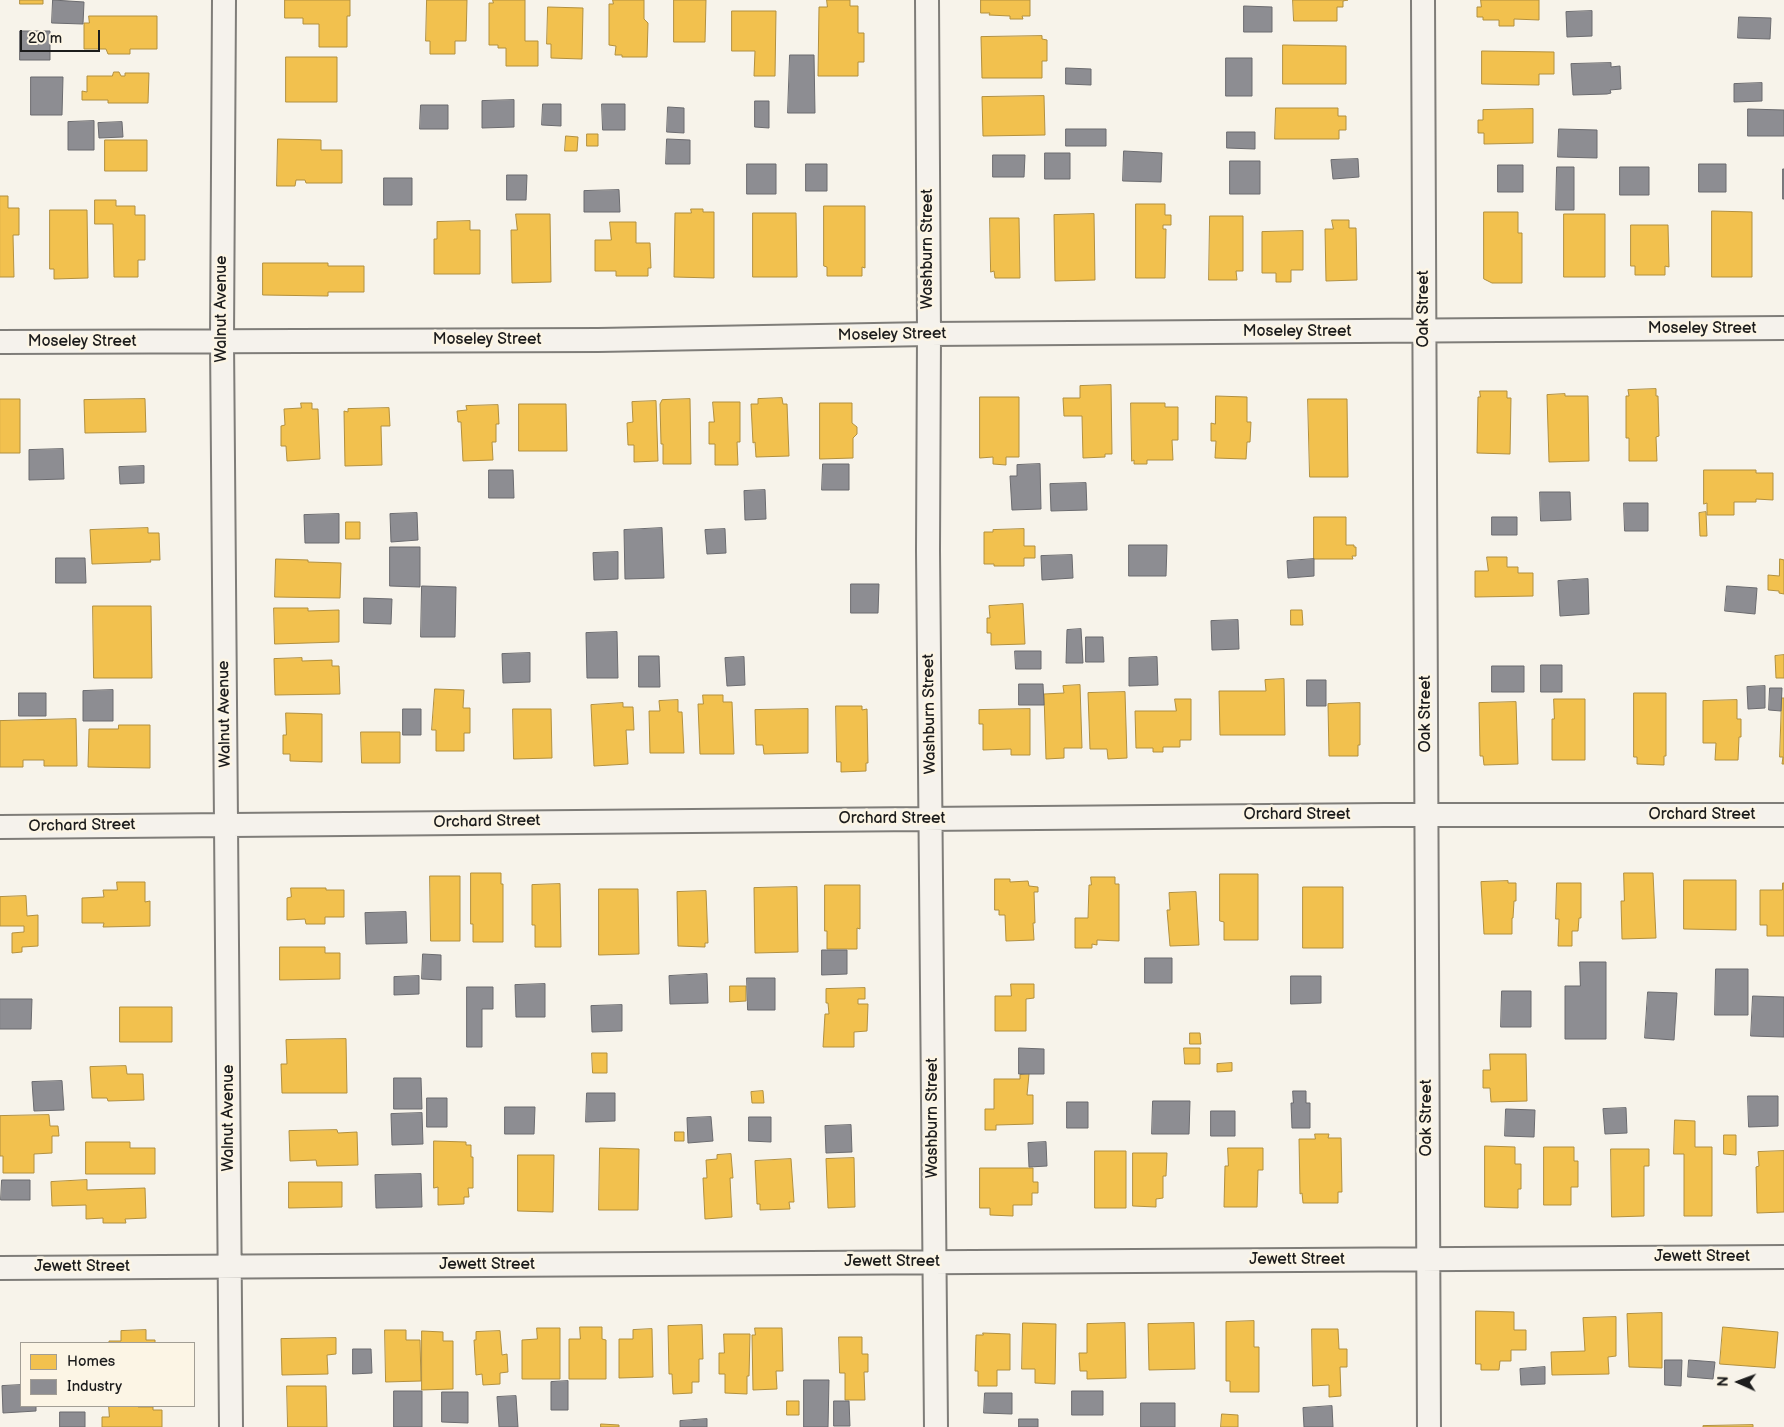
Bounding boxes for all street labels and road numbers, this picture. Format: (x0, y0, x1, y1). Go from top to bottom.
street label: Washburn Street (918, 189, 938, 309)
street label: Walnut Avenue (212, 255, 232, 363)
street label: Oak Street (1414, 270, 1434, 348)
street label: Moseley Street (1648, 319, 1756, 339)
street label: Moseley Street (1243, 322, 1351, 342)
street label: Moseley Street (838, 324, 946, 346)
street label: Moseley Street (433, 330, 541, 350)
street label: Moseley Street (28, 332, 136, 352)
street label: Washburn Street (919, 654, 941, 774)
street label: Walnut Avenue (214, 660, 236, 768)
street label: Oak Street (1416, 675, 1436, 753)
street label: Orchard Street (1244, 805, 1350, 825)
street label: Orchard Street (1649, 805, 1755, 825)
street label: Orchard Street (839, 809, 945, 829)
street label: Orchard Street (433, 811, 541, 833)
street label: Orchard Street (28, 815, 136, 837)
street label: Washburn Street (923, 1058, 943, 1178)
street label: Walnut Avenue (219, 1064, 239, 1172)
street label: Oak Street (1417, 1079, 1437, 1157)
street label: Jewett Street (1654, 1247, 1750, 1267)
street label: Jewett Street (1249, 1250, 1345, 1270)
street label: Jewett Street (844, 1252, 940, 1272)
street label: Jewett Street (439, 1255, 535, 1275)
street label: Jewett Street (34, 1257, 130, 1277)

